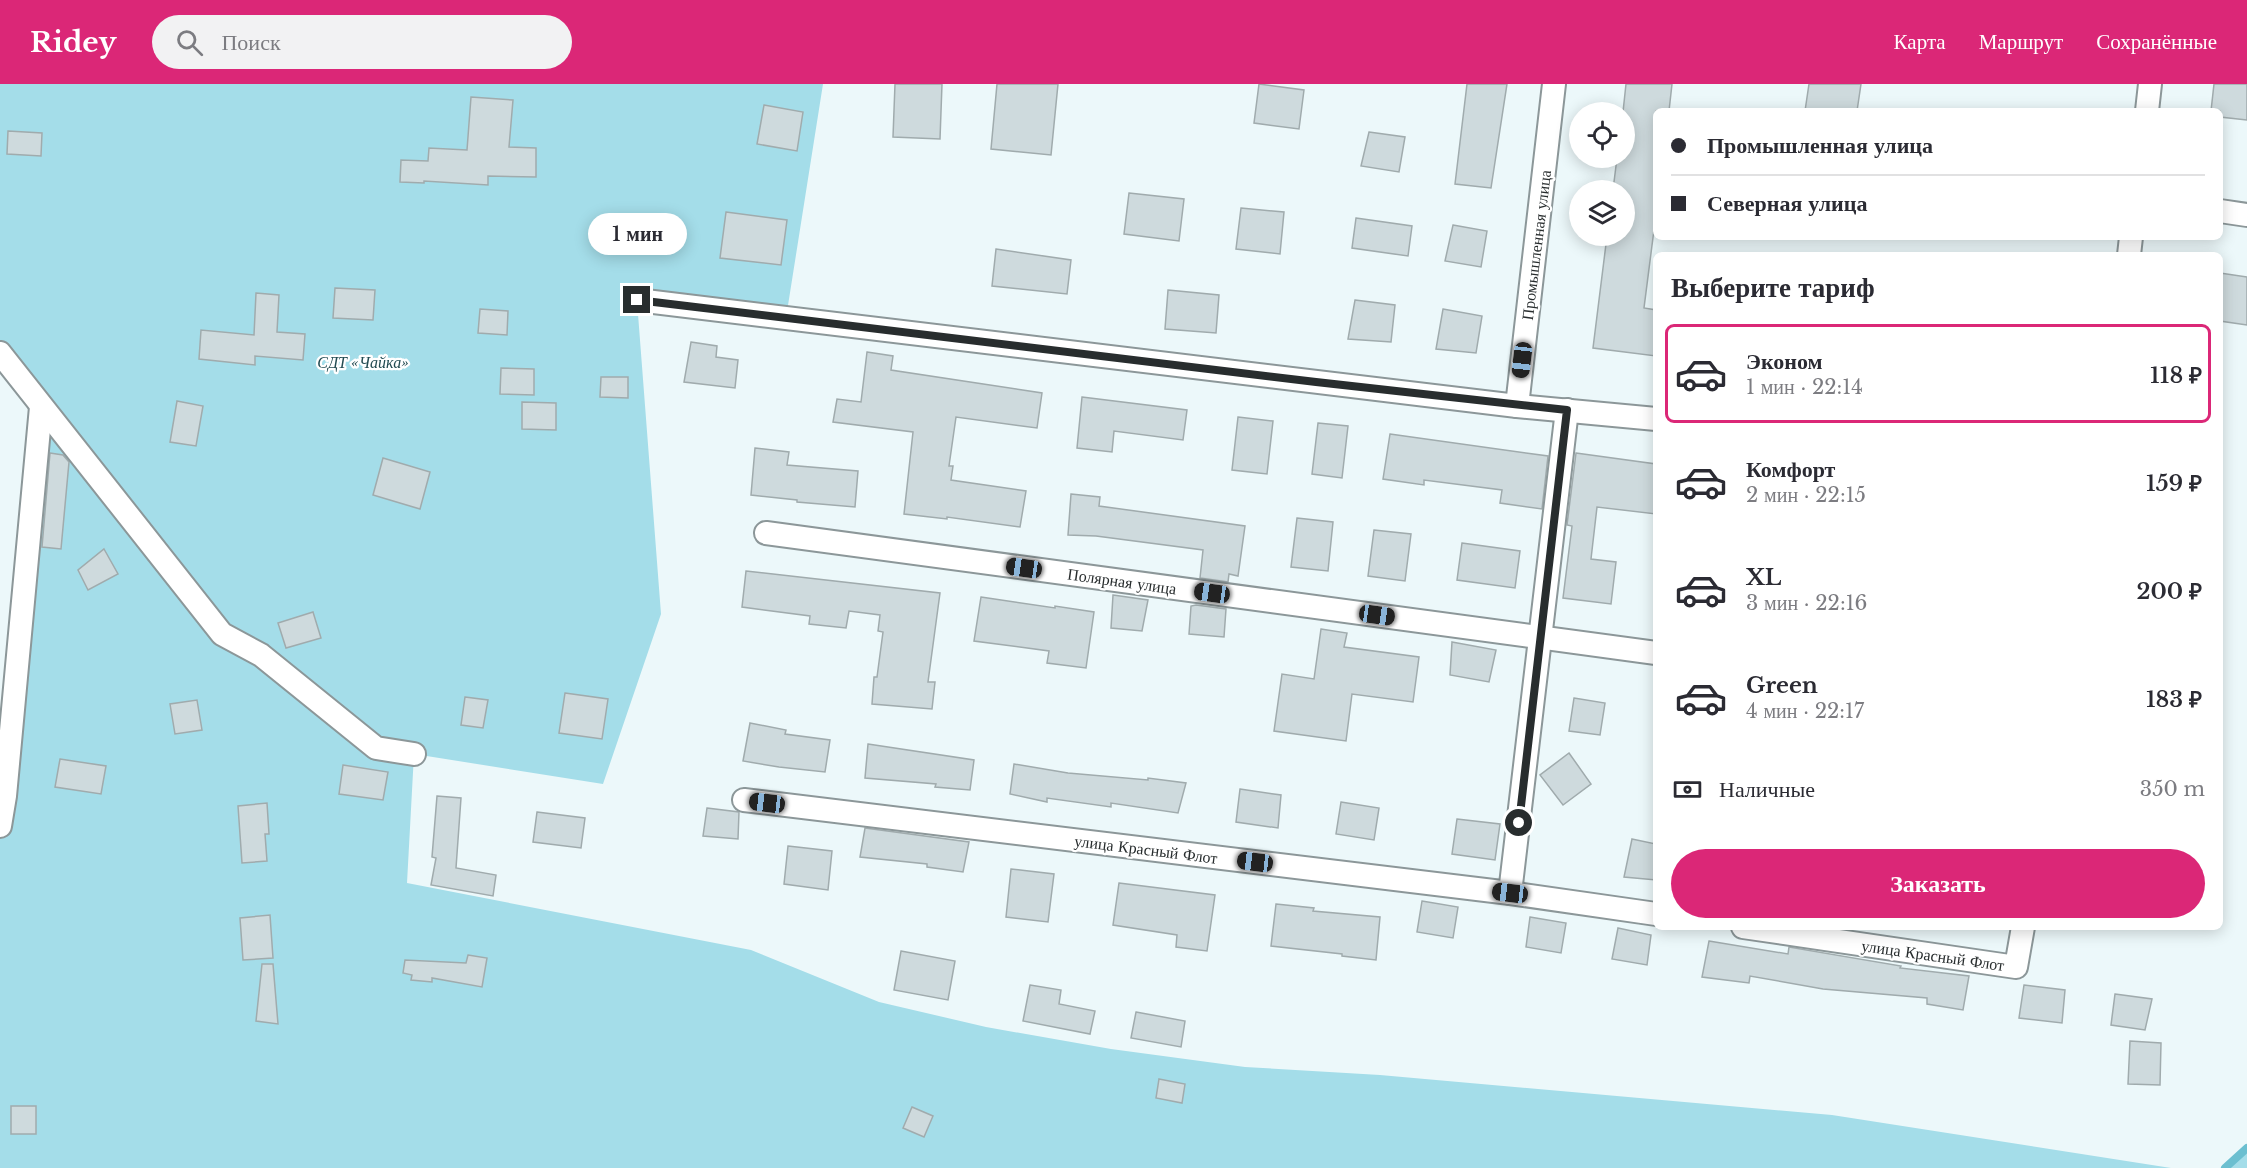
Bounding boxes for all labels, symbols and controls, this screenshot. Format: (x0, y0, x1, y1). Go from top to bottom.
search box (152, 15, 572, 69)
text: Ridey (30, 25, 116, 60)
icon: search (173, 26, 206, 59)
text: Поиск (221, 29, 281, 56)
text: Карта (1894, 29, 1946, 55)
text: Маршрут (1979, 29, 2063, 55)
text: Сохранённые (2096, 29, 2217, 55)
map controls (1569, 102, 1635, 246)
button: locate (1569, 102, 1635, 168)
text: Промышленная улица (1707, 132, 1933, 159)
street label: Промышленная улица (1517, 169, 1555, 321)
button: layers (1569, 180, 1635, 246)
text: Северная улица (1707, 190, 1867, 217)
callout: 1 мин (588, 213, 686, 255)
text: 1 мин (612, 222, 663, 246)
text: Выберите тариф (1671, 271, 1875, 304)
route end (623, 286, 650, 313)
car (1511, 341, 1533, 379)
icon: car (1674, 347, 1728, 401)
text: Эконом (1746, 348, 1823, 375)
park label: СДТ «Чайка» (317, 352, 409, 372)
text: 118 ₽ (2150, 362, 2202, 389)
text: 1 мин · 22:14 (1746, 375, 1863, 399)
icon: car (1674, 455, 1728, 509)
text: Комфорт (1746, 456, 1835, 483)
text: 159 ₽ (2146, 470, 2202, 497)
text: 2 мин · 22:15 (1746, 483, 1866, 507)
car (1005, 557, 1043, 579)
street label: Полярная улица (1066, 563, 1178, 599)
icon: car (1674, 563, 1728, 617)
text: XL (1746, 564, 1781, 591)
text: 200 ₽ (2136, 578, 2202, 605)
car (1193, 582, 1231, 604)
text: 3 мин · 22:16 (1746, 591, 1867, 615)
car (1358, 604, 1396, 626)
icon: car (1674, 671, 1728, 725)
text: Green (1746, 672, 1818, 699)
text: 183 ₽ (2146, 686, 2202, 713)
text: 4 мин · 22:17 (1746, 699, 1864, 723)
icon: cash (1671, 773, 1704, 806)
text: Наличные (1719, 776, 1815, 803)
text: 350 m (2140, 777, 2205, 801)
car (748, 792, 786, 814)
route start (1505, 809, 1532, 836)
street label: улица Красный Флот (1073, 830, 1219, 868)
button: Заказать (1671, 849, 2205, 918)
car (1236, 851, 1274, 873)
car (1491, 882, 1529, 904)
street label: улица Красный Флот (1860, 935, 2006, 975)

